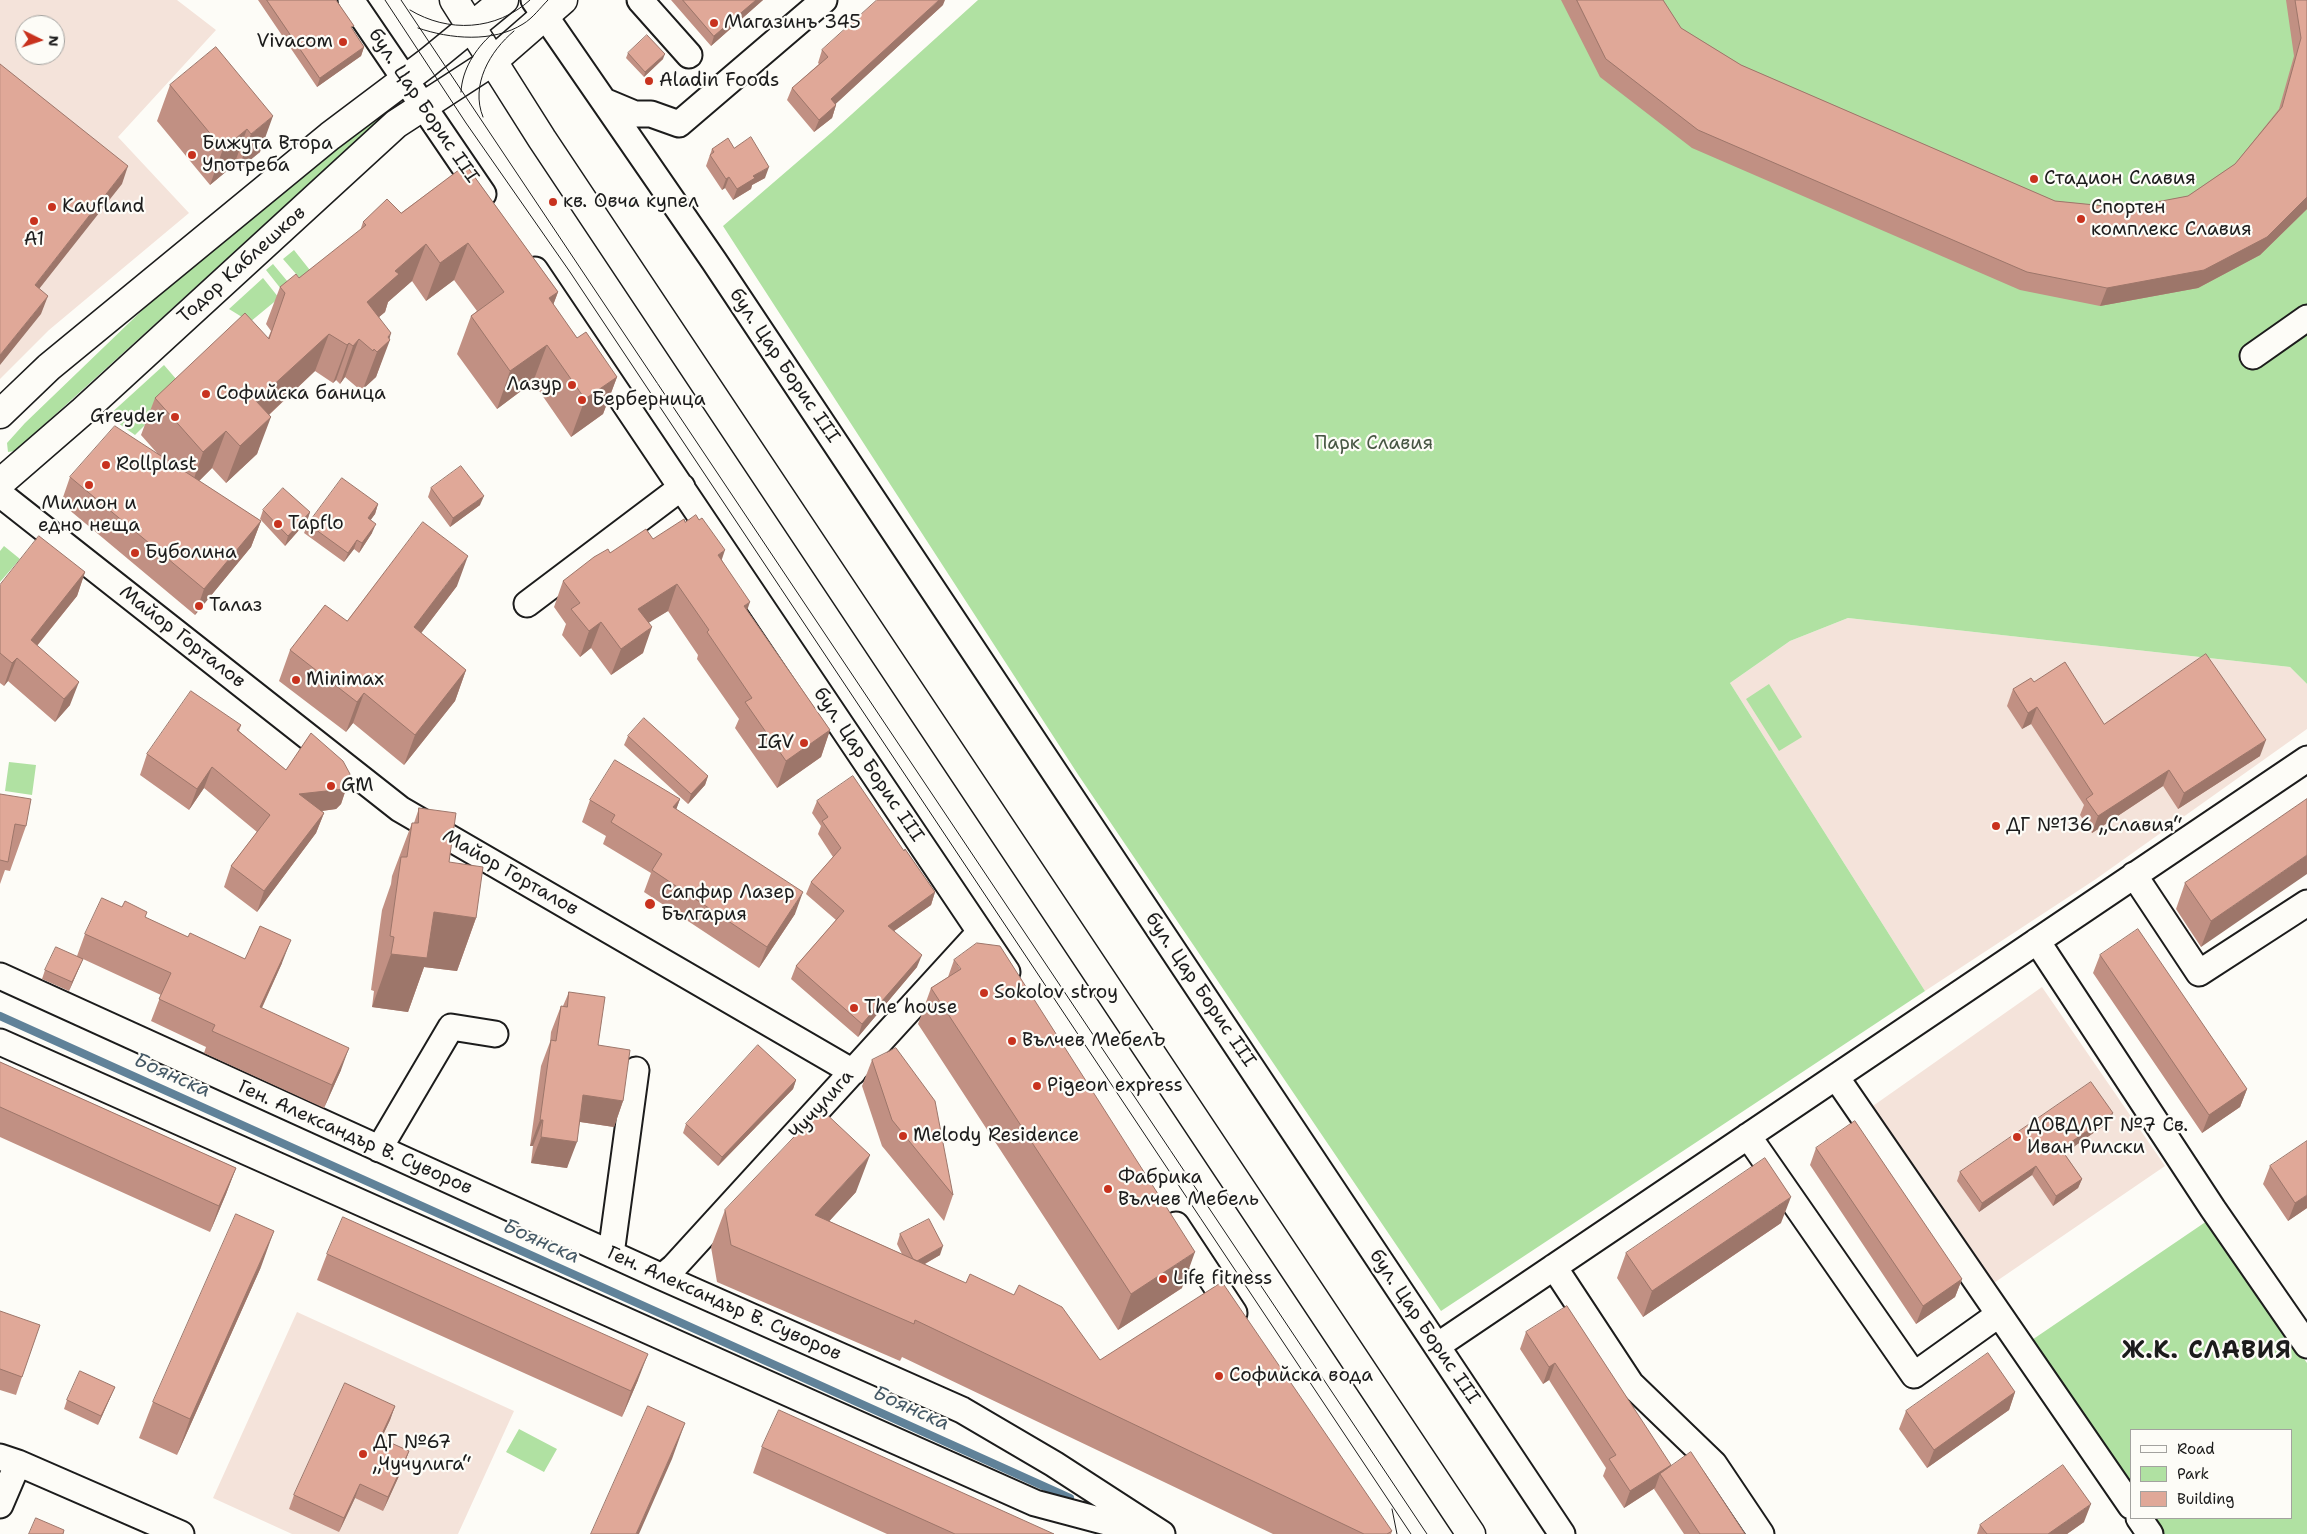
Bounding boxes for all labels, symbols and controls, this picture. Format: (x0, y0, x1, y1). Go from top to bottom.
place label: Магазинъ 345 (724, 12, 861, 34)
north arrow (15, 15, 65, 65)
marker: Магазинъ 345 (708, 17, 720, 29)
street label: бул. Цар Борис III (363, 24, 483, 188)
place label: Vivacom (256, 31, 333, 53)
text: N (45, 35, 63, 47)
marker: Vivacom (337, 36, 349, 48)
place label: Aladin Foods (659, 70, 779, 92)
marker: Aladin Foods (643, 75, 655, 87)
place label: Бижута Втора Употреба (202, 133, 333, 177)
marker: Бижута Втора Употреба (186, 149, 198, 161)
place label: Стадион Славия (2044, 168, 2196, 190)
marker: Стадион Славия (2028, 173, 2040, 185)
place label: кв. Овча купел (563, 191, 699, 213)
place label: Kaufland (62, 196, 145, 218)
marker: кв. Овча купел (547, 196, 559, 208)
place label: Спортен комплекс Славия (2091, 197, 2252, 241)
marker: Kaufland (46, 201, 58, 213)
street label: Тодор Каблешков (173, 202, 311, 328)
marker: Спортен комплекс Славия (2075, 213, 2087, 225)
marker: A1 (28, 215, 40, 227)
place label: A1 (24, 229, 44, 251)
street label: бул. Цар Борис III (724, 284, 844, 448)
place label: Лазур (507, 374, 562, 396)
marker: Лазур (566, 379, 578, 391)
place label: Софийска баница (216, 383, 386, 405)
marker: Софийска баница (200, 388, 212, 400)
place label: Берберница (592, 389, 705, 411)
marker: Берберница (576, 394, 588, 406)
place label: Greyder (90, 406, 165, 428)
marker: Greyder (169, 411, 181, 423)
park label: Парк Славия (1315, 433, 1433, 455)
place label: Rollplast (116, 454, 197, 476)
marker: Rollplast (100, 459, 112, 471)
marker: Милион и едно неща (83, 479, 95, 491)
place label: Милион и едно неща (38, 493, 140, 537)
place label: Tapflo (288, 513, 344, 535)
marker: Tapflo (272, 518, 284, 530)
place label: Буболина (145, 542, 237, 564)
marker: Буболина (129, 547, 141, 559)
street label: Майор Горталов (115, 581, 249, 693)
place label: Талаз (209, 595, 262, 617)
marker: Талаз (193, 600, 205, 612)
place label: Minimax (306, 669, 384, 691)
marker: Minimax (290, 674, 302, 686)
street label: бул. Цар Борис III (808, 683, 928, 847)
place label: IGV (758, 732, 794, 754)
marker: IGV (798, 737, 810, 749)
place label: GM (341, 775, 374, 797)
marker: GM (325, 780, 337, 792)
place label: ДГ №136 „Славия“ (2006, 815, 2182, 837)
marker: ДГ №136 „Славия“ (1990, 820, 2002, 832)
street label: Майор Горталов (438, 825, 582, 921)
place label: Сапфир Лазер България (661, 882, 795, 926)
marker: Сапфир Лазер България (643, 897, 657, 911)
street label: бул. Цар Борис III (1140, 908, 1260, 1072)
place label: Sokolov stroy (994, 982, 1118, 1004)
marker: Sokolov stroy (978, 987, 990, 999)
place label: The house (864, 997, 957, 1019)
marker: The house (848, 1002, 860, 1014)
place label: Вълчев МебелЪ (1022, 1030, 1166, 1052)
marker: Вълчев МебелЪ (1006, 1035, 1018, 1047)
water label: Боянска (130, 1049, 214, 1103)
street label: Чучулига (785, 1066, 859, 1144)
place label: Pigeon express (1047, 1075, 1183, 1097)
street label: Ген. Александър В. Суворов (234, 1076, 476, 1200)
marker: Pigeon express (1031, 1080, 1043, 1092)
place label: ДОВДЛРГ №7 Св. Иван Рилски (2027, 1115, 2188, 1159)
place label: Melody Residence (913, 1125, 1079, 1147)
marker: Melody Residence (897, 1130, 909, 1142)
marker: ДОВДЛРГ №7 Св. Иван Рилски (2011, 1131, 2023, 1143)
place label: Фабрика Вълчев Мебель (1118, 1167, 1259, 1211)
marker: Фабрика Вълчев Мебель (1102, 1183, 1114, 1195)
water label: Боянска (499, 1215, 583, 1269)
street label: Ген. Александър В. Суворов (603, 1242, 845, 1366)
street label: бул. Цар Борис III (1364, 1245, 1484, 1409)
place label: Life fitness (1173, 1268, 1272, 1290)
marker: Life fitness (1157, 1273, 1169, 1285)
district label: Ж.К. СЛАВИЯ (2121, 1338, 2293, 1366)
place label: Софийска вода (1229, 1365, 1373, 1387)
marker: Софийска вода (1213, 1370, 1225, 1382)
water label: Боянска (869, 1382, 953, 1436)
legend (2130, 1429, 2292, 1519)
place label: ДГ №67 „Чучулига“ (373, 1432, 471, 1476)
text: Road (2177, 1439, 2215, 1459)
marker: ДГ №67 „Чучулига“ (357, 1448, 369, 1460)
text: Park (2177, 1464, 2209, 1484)
text: Building (2177, 1489, 2234, 1509)

